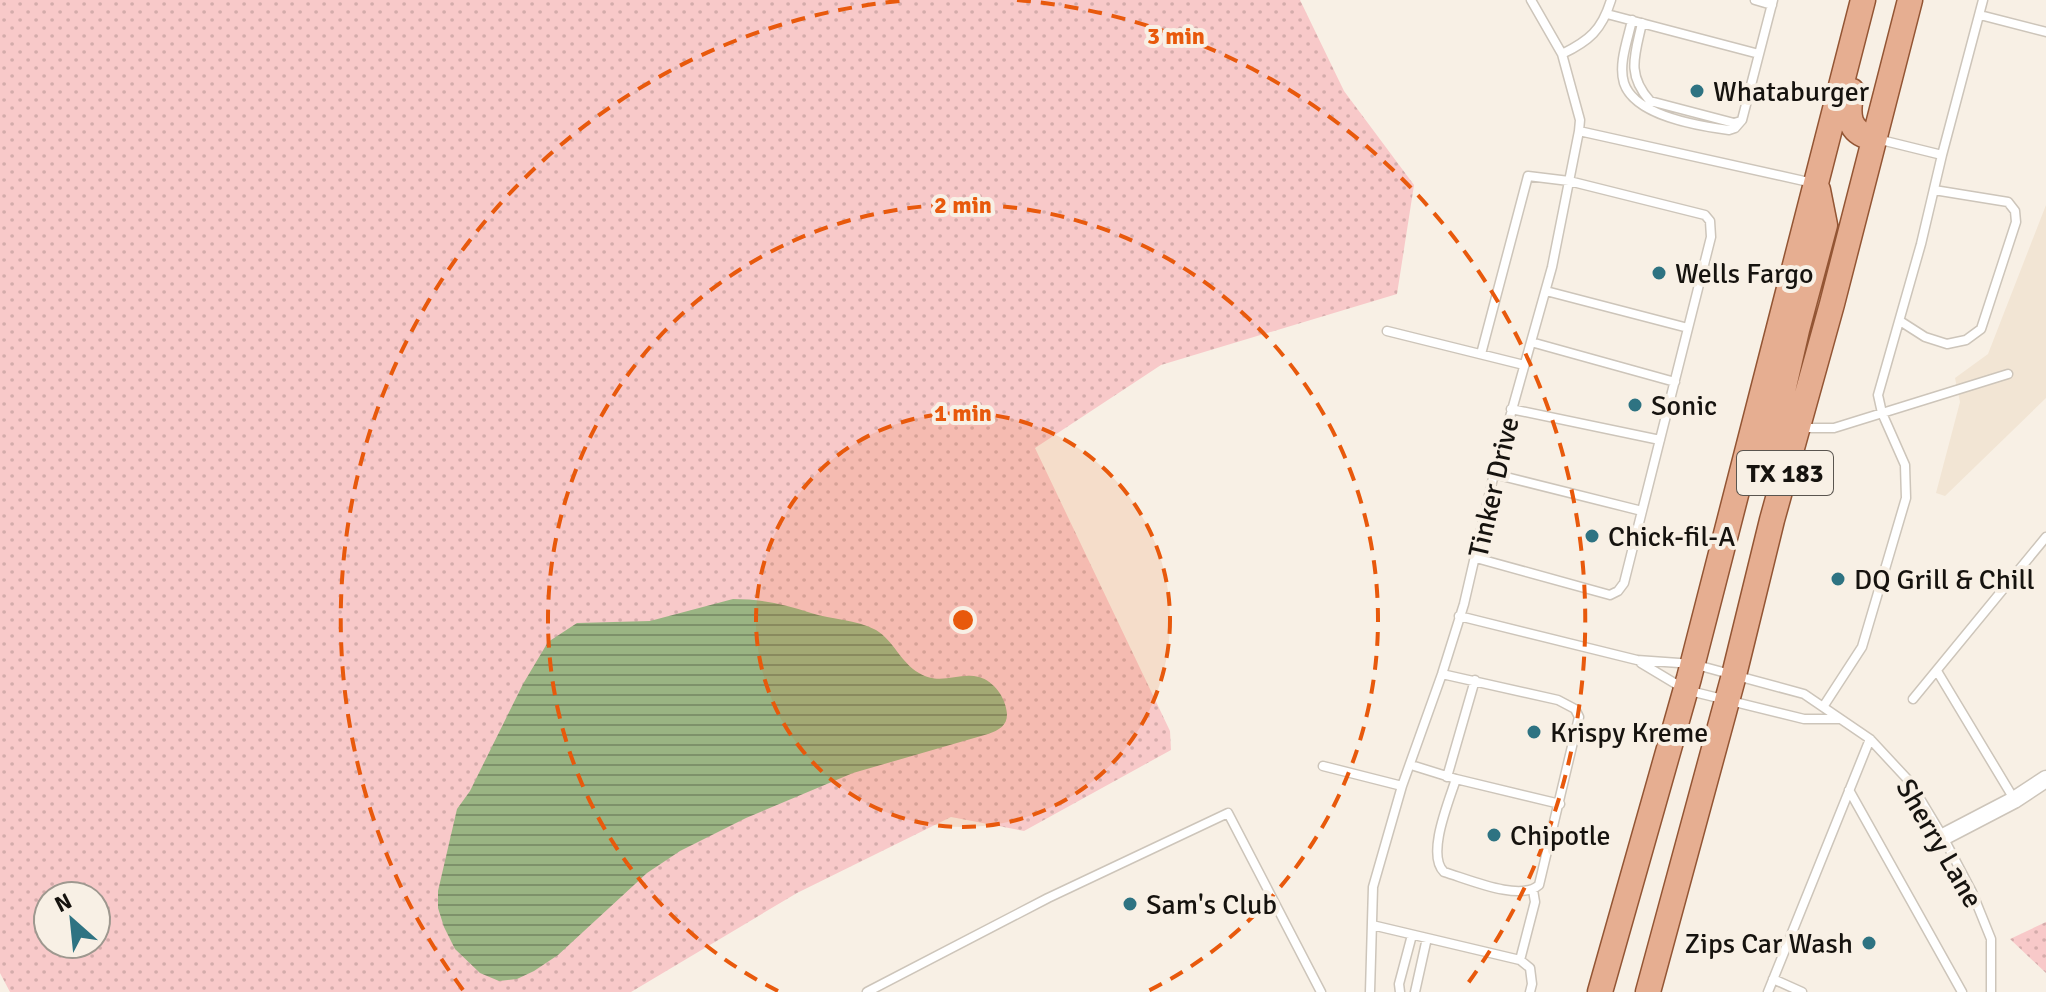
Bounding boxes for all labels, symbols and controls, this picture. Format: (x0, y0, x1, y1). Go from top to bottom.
text: 3 min (1147, 21, 1205, 51)
place label: Whataburger (1713, 75, 1870, 109)
marker: Whataburger (1688, 82, 1706, 100)
text: 2 min (934, 190, 992, 220)
place label: Wells Fargo (1675, 257, 1814, 291)
marker: Wells Fargo (1650, 264, 1668, 282)
place label: Sonic (1651, 389, 1717, 423)
marker: Sonic (1626, 396, 1644, 414)
text: 1 min (934, 398, 992, 428)
street label: Tinker Drive (1461, 414, 1527, 561)
road number: TX 183 (1737, 451, 1833, 495)
place label: Chick-fil-A (1608, 520, 1735, 554)
marker: Chick-fil-A (1583, 527, 1601, 545)
place label: DQ Grill & Chill (1854, 563, 2035, 597)
marker: DQ Grill & Chill (1829, 570, 1847, 588)
centre of rings (949, 606, 977, 634)
place label: Krispy Kreme (1550, 716, 1708, 750)
marker: Krispy Kreme (1525, 723, 1543, 741)
street label: Sherry Lane (1889, 773, 1990, 914)
place label: Chipotle (1510, 819, 1611, 853)
marker: Chipotle (1485, 826, 1503, 844)
north arrow (32, 880, 112, 960)
text: N (50, 887, 76, 918)
place label: Sam's Club (1146, 888, 1277, 922)
marker: Sam's Club (1121, 895, 1139, 913)
place label: Zips Car Wash (1685, 927, 1853, 961)
marker: Zips Car Wash (1860, 934, 1878, 952)

